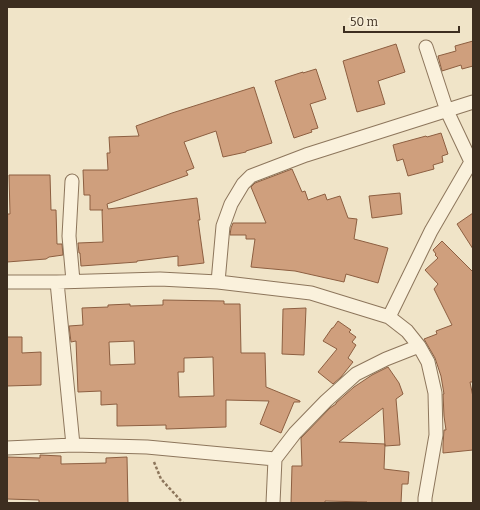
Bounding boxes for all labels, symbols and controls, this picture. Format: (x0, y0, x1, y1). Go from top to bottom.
scale bar (344, 8, 459, 34)
text: 50 m (350, 15, 379, 29)

